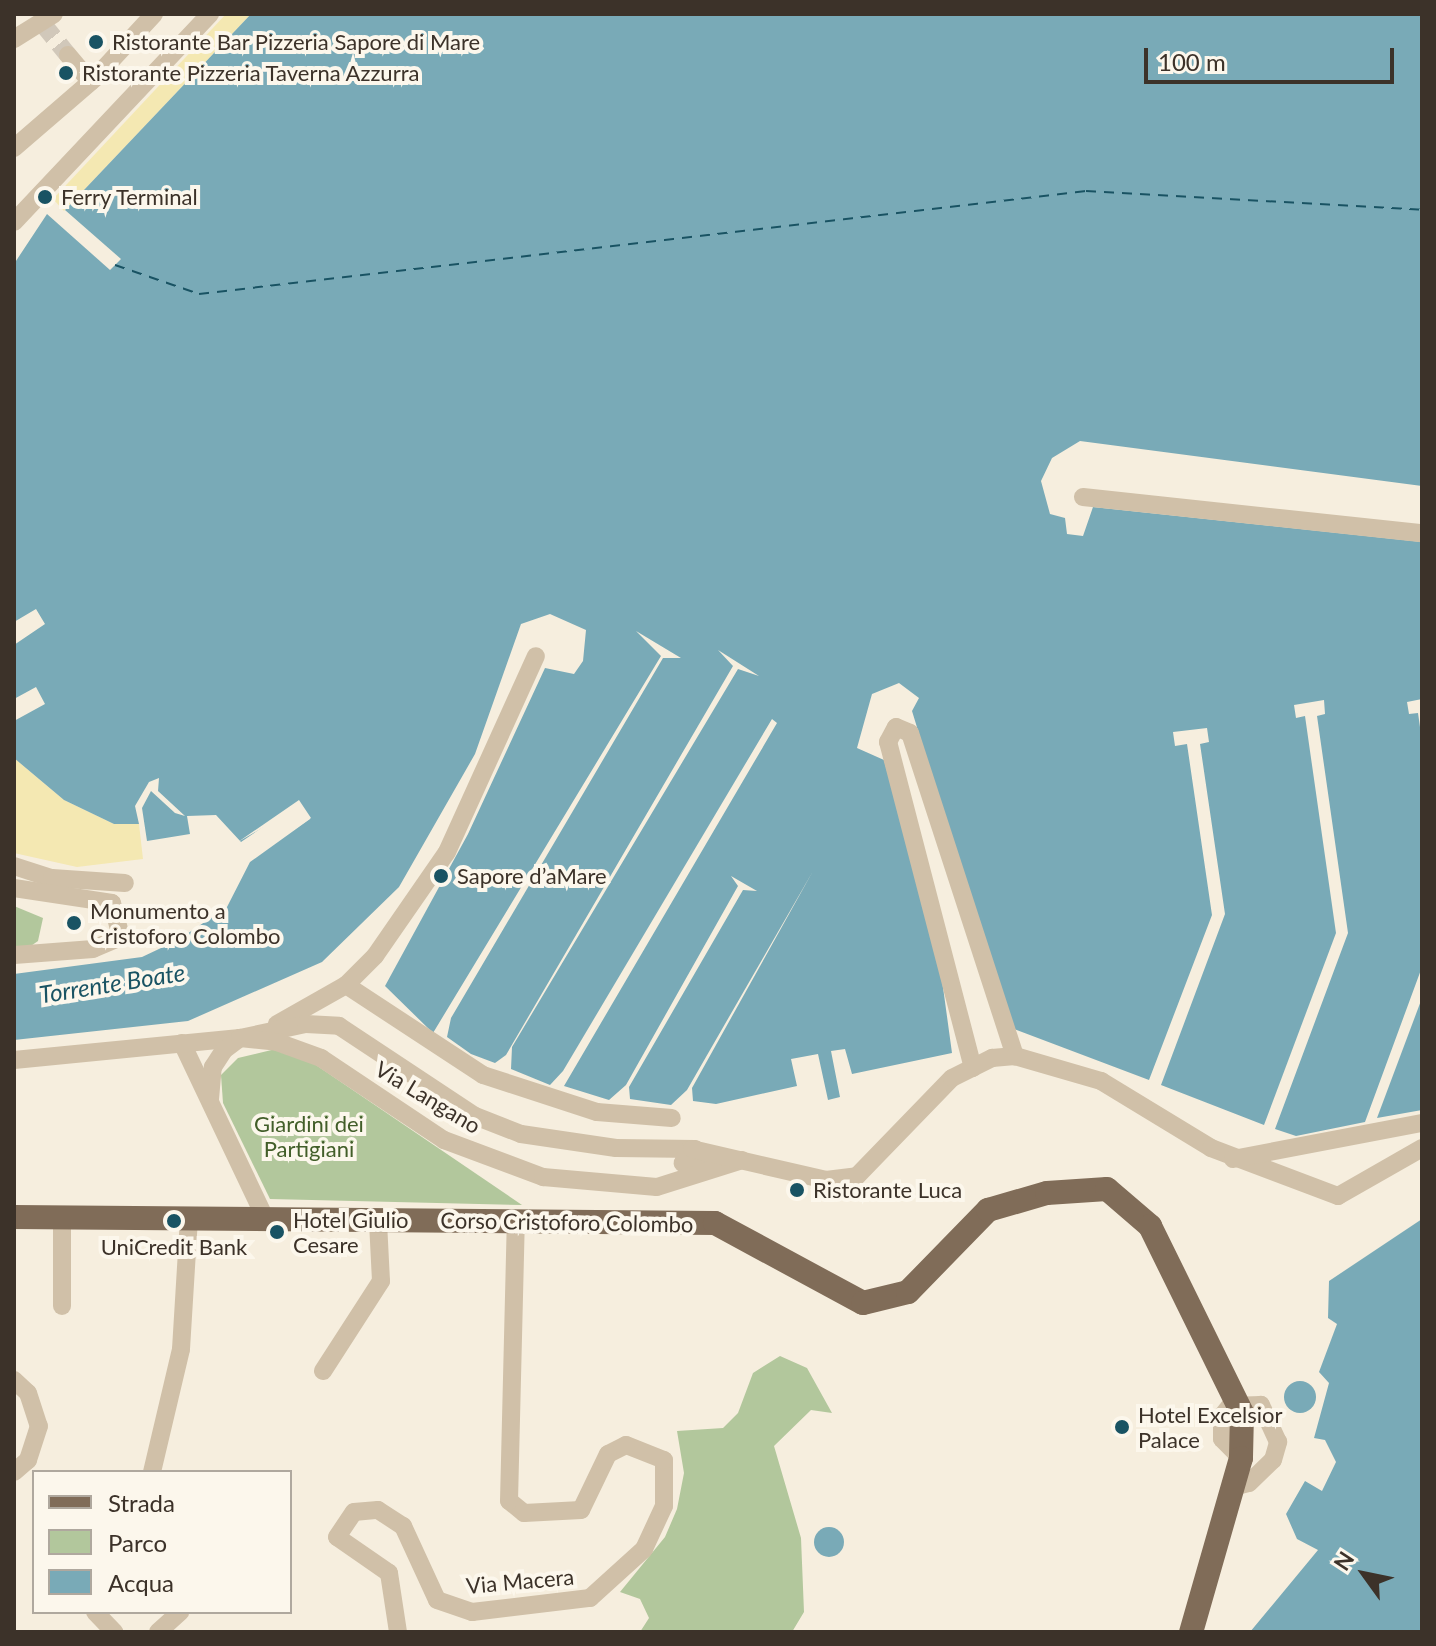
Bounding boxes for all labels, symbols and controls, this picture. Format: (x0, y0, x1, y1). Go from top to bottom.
place label: Ristorante Bar Pizzeria Sapore di Mare (112, 29, 481, 55)
scale bar (1148, 32, 1398, 82)
marker: Ristorante Bar Pizzeria Sapore di Mare (87, 33, 105, 51)
text: 100 m (1158, 47, 1226, 76)
place label: Ristorante Pizzeria Taverna Azzurra (82, 60, 421, 86)
marker: Ristorante Pizzeria Taverna Azzurra (57, 64, 75, 82)
place label: Ferry Terminal (61, 184, 199, 210)
marker: Ferry Terminal (36, 188, 54, 206)
place label: Sapore d’aMare (457, 863, 607, 889)
marker: Sapore d’aMare (432, 867, 450, 885)
place label: Monumento a Cristoforo Colombo (90, 897, 280, 948)
marker: Monumento a Cristoforo Colombo (65, 914, 83, 932)
water label: Torrente Boate (37, 957, 187, 1009)
street label: Via Langano (370, 1055, 486, 1139)
park label: Giardini dei Partigiani (254, 1110, 364, 1162)
place label: Ristorante Luca (813, 1177, 962, 1203)
marker: Ristorante Luca (788, 1181, 806, 1199)
place label: Hotel Giulio Cesare (293, 1206, 408, 1258)
street label: Corso Cristoforo Colombo (440, 1207, 694, 1237)
marker: UniCredit Bank (165, 1212, 183, 1230)
marker: Hotel Giulio Cesare (268, 1223, 286, 1241)
place label: UniCredit Bank (101, 1234, 247, 1260)
place label: Hotel Excelsior Palace (1138, 1401, 1283, 1452)
marker: Hotel Excelsior Palace (1113, 1418, 1131, 1436)
legend (32, 1470, 292, 1614)
text: Strada (108, 1488, 175, 1517)
text: Parco (108, 1528, 167, 1557)
north arrow (1324, 1534, 1404, 1614)
text: N (1328, 1546, 1359, 1575)
street label: Via Macera (465, 1563, 575, 1599)
text: Acqua (108, 1568, 174, 1597)

